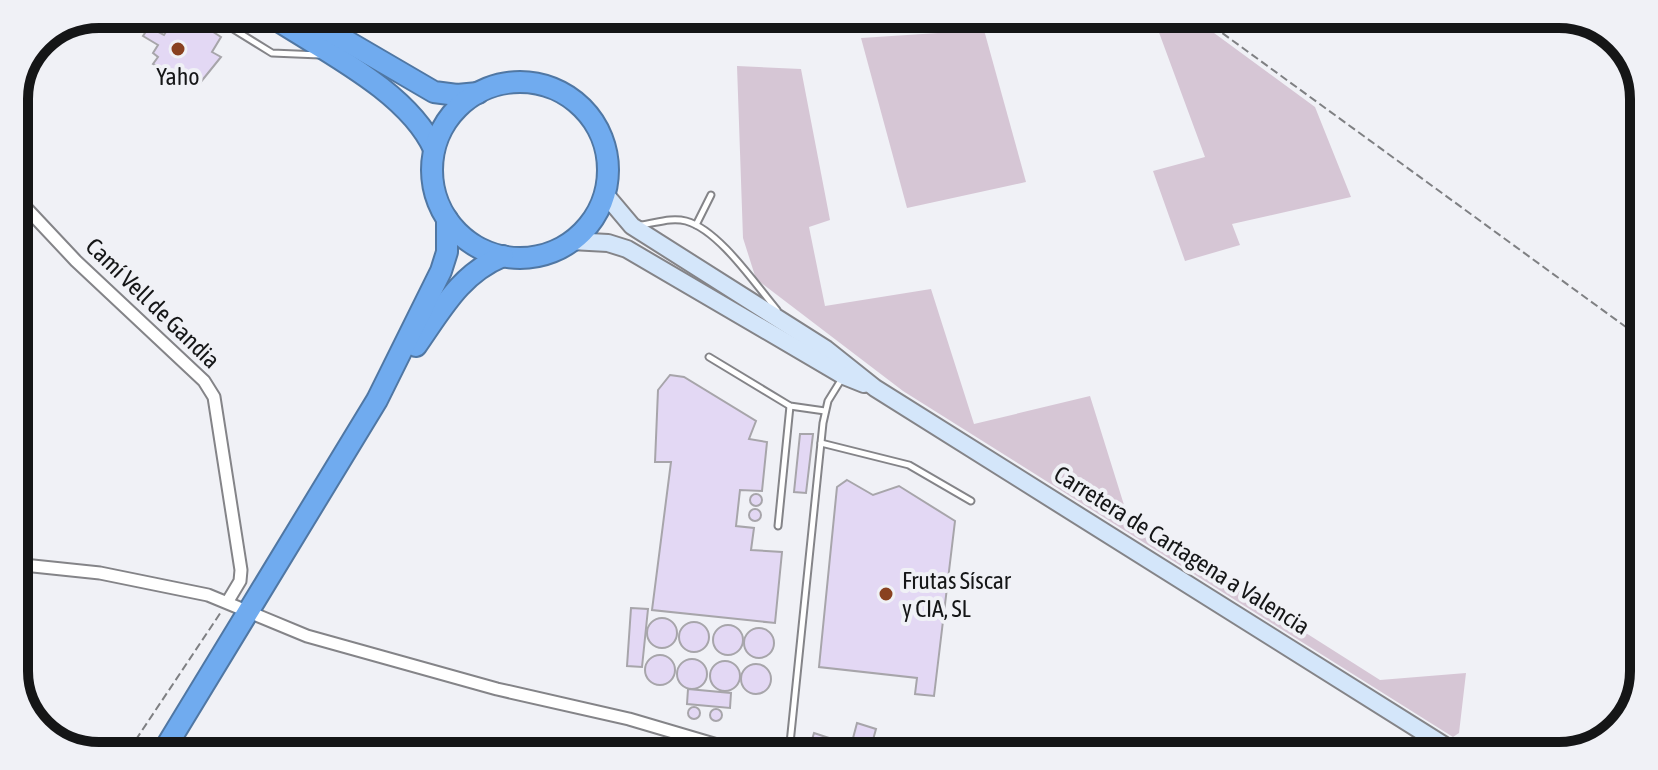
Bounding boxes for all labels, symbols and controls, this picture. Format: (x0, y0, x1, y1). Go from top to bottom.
marker: Yaho (169, 40, 187, 58)
place label: Yaho (156, 63, 200, 90)
street label: Camí Vell de Gandia (81, 232, 225, 374)
street label: Carretera de Cartagena a Valencia (1049, 460, 1315, 640)
place label: Frutas Síscar y CIA, SL (902, 567, 1012, 622)
marker: Frutas Síscar y CIA, SL (877, 585, 895, 603)

